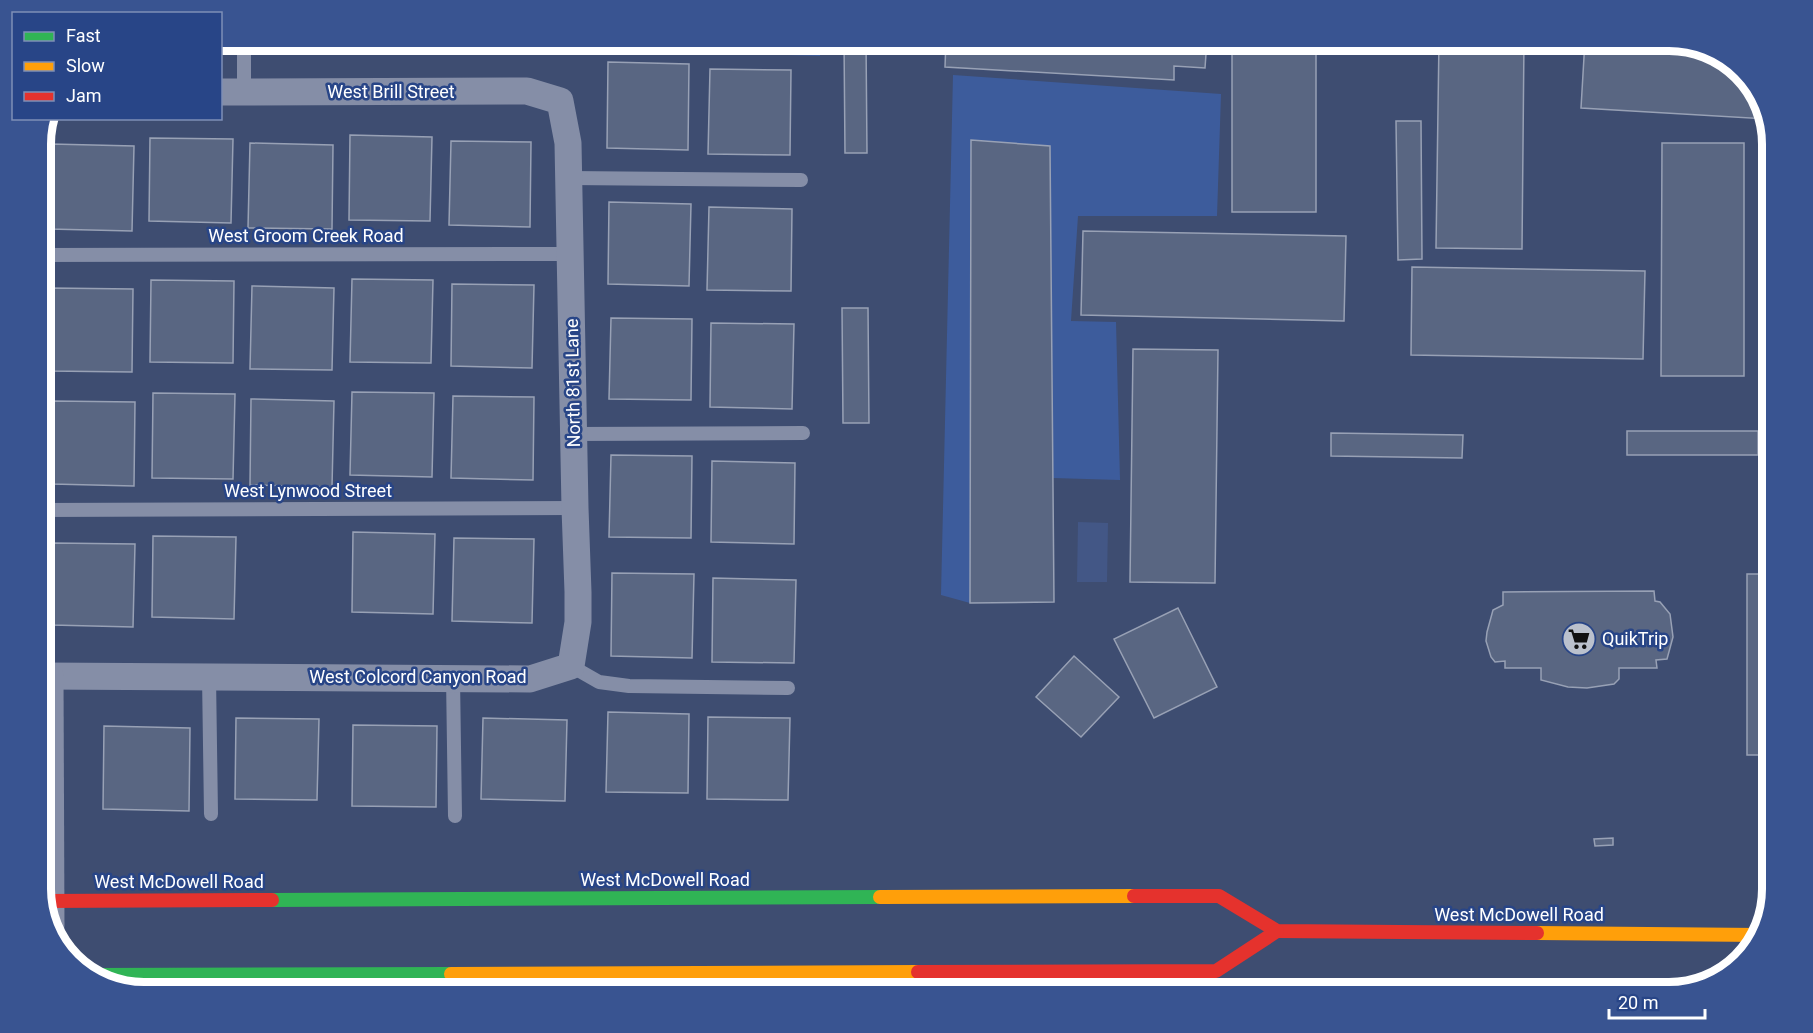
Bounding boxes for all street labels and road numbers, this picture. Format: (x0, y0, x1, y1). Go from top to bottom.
street label: West Brill Street (327, 81, 455, 102)
street label: West Groom Creek Road (208, 225, 404, 246)
street label: North 81st Lane (561, 318, 584, 448)
street label: West Lynwood Street (224, 480, 392, 501)
street label: West Colcord Canyon Road (309, 666, 527, 687)
street label: West McDowell Road (580, 869, 750, 890)
street label: West McDowell Road (94, 871, 264, 892)
street label: West McDowell Road (1434, 904, 1604, 925)

